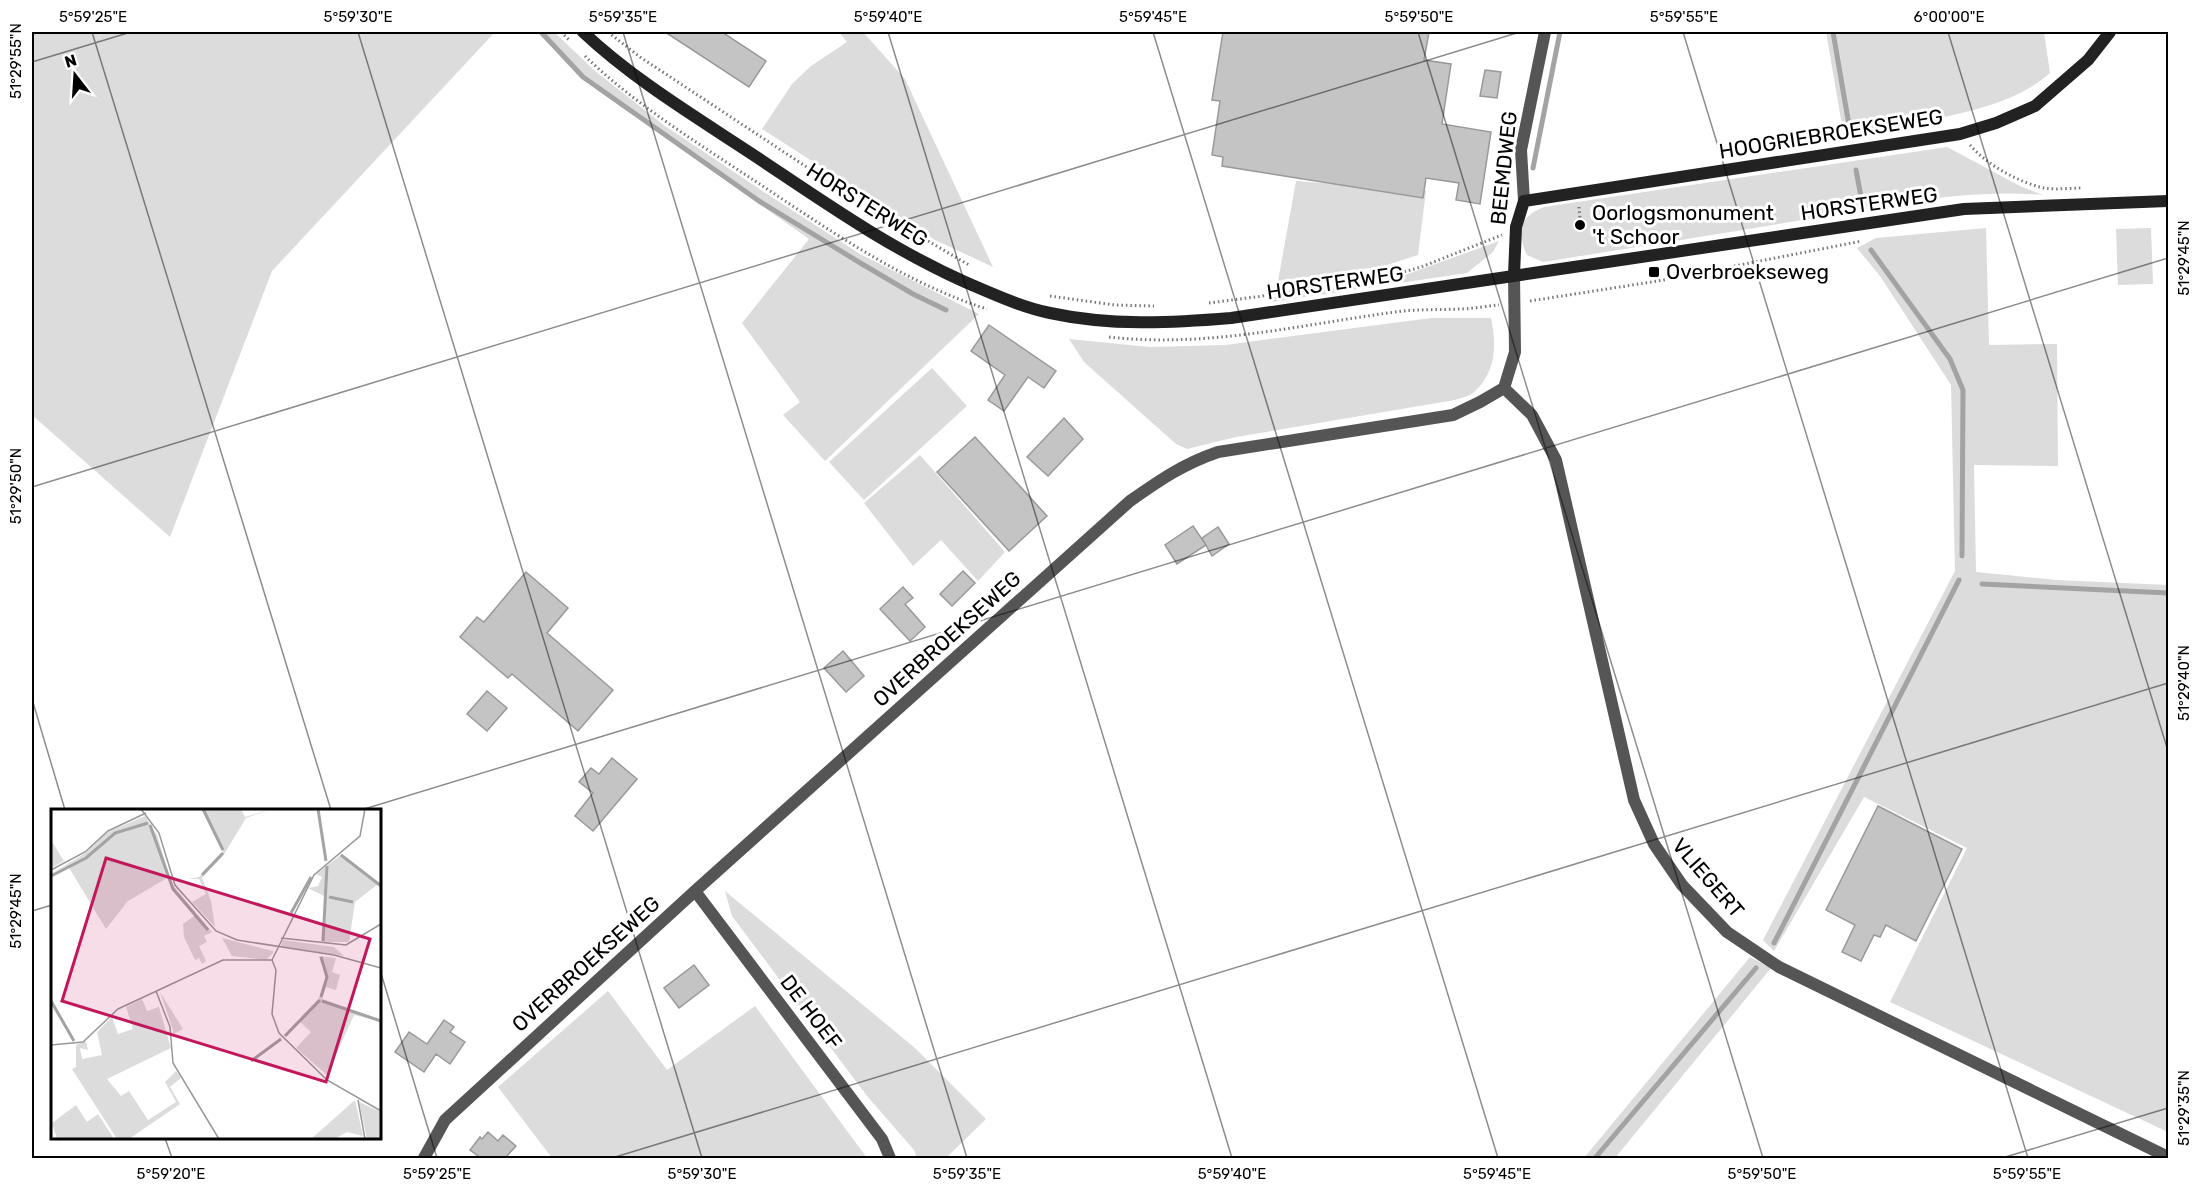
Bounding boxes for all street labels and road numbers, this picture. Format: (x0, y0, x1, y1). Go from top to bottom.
street label: HOOGRIEBROEKSEWEG (1717, 103, 1945, 164)
street label: BEEMDWEG (1485, 110, 1522, 226)
street label: HORSTERWEG (802, 157, 932, 252)
street label: HORSTERWEG (1799, 182, 1939, 225)
street label: HORSTERWEG (1265, 261, 1405, 304)
street label: OVERBROEKSEWEG (867, 566, 1026, 712)
street label: VLIEGERT (1667, 833, 1750, 922)
street label: OVERBROEKSEWEG (506, 891, 665, 1037)
street label: DE HOEF (775, 970, 847, 1054)

